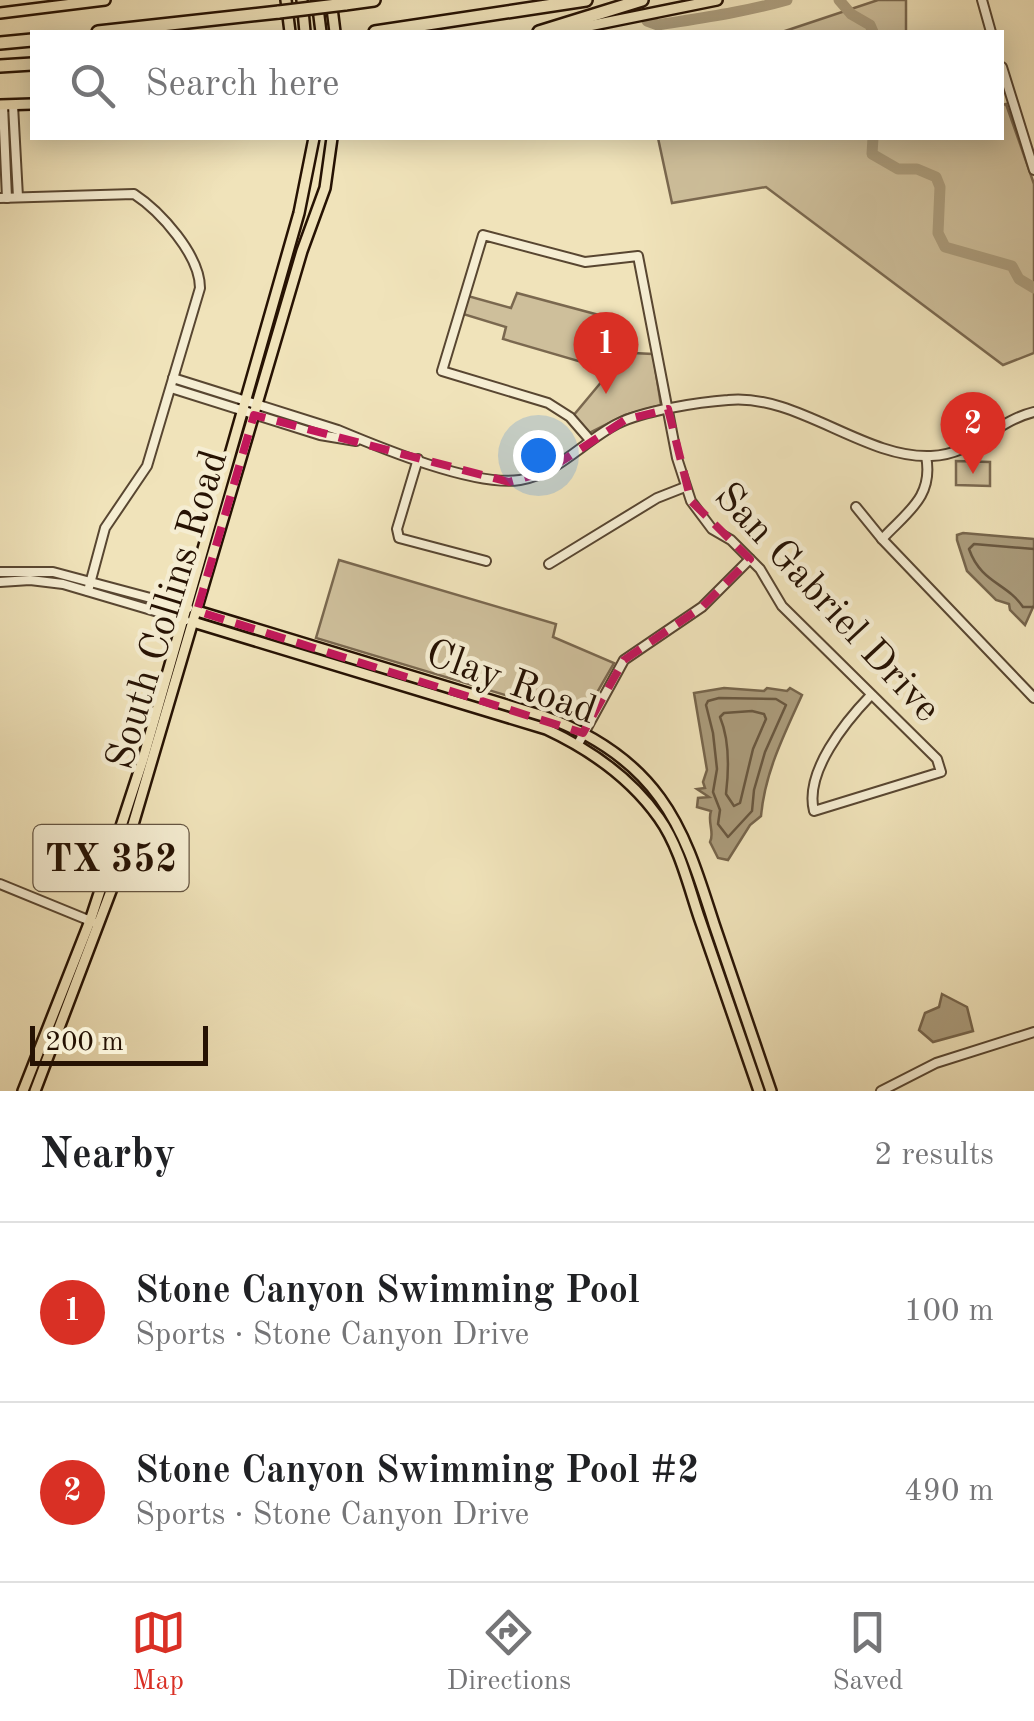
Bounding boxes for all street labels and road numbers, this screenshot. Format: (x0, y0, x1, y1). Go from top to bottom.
street label: South Collins Road (101, 446, 236, 774)
street label: San Gabriel Drive (706, 477, 946, 731)
street label: Clay Road (420, 634, 601, 733)
road number: TX 352 (34, 825, 188, 891)

